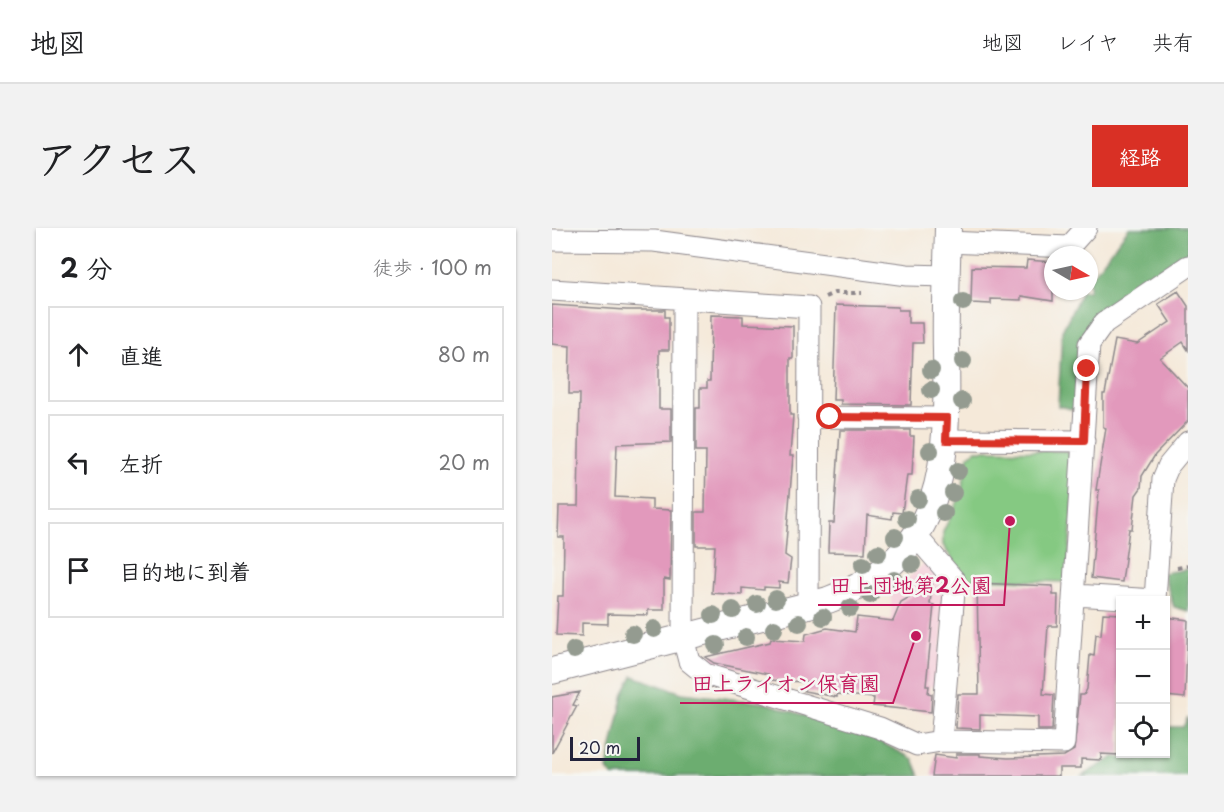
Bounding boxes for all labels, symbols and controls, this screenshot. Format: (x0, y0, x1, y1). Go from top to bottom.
text: 地図 (30, 20, 86, 63)
text: 地図 (982, 25, 1024, 57)
text: レイヤ (1057, 25, 1119, 57)
text: 共有 (1152, 25, 1194, 57)
text: アクセス (36, 125, 201, 188)
button: 経路 (1092, 125, 1188, 187)
north arrow (1044, 246, 1098, 300)
text: 2 分 (60, 248, 113, 287)
text: 徒歩 · 100 m (373, 252, 492, 282)
icon: ahead (62, 338, 95, 371)
text: 直進 (119, 338, 163, 371)
text: 80 m (438, 339, 490, 369)
route end (1073, 355, 1099, 381)
route start (816, 403, 842, 429)
icon: left (62, 446, 95, 479)
text: 左折 (119, 446, 163, 479)
text: 20 m (438, 447, 490, 477)
icon: arrive (62, 554, 95, 587)
text: 目的地に到着 (119, 554, 251, 587)
callout: 田上団地第2公園 (818, 566, 1004, 605)
text: 田上団地第2公園 (830, 568, 992, 600)
map controls (1116, 596, 1170, 758)
button: + (1116, 596, 1170, 650)
button: − (1116, 650, 1170, 704)
callout: 田上ライオン保育園 (680, 664, 893, 703)
text: 田上ライオン保育園 (692, 666, 880, 698)
button: locate (1116, 704, 1170, 758)
scale bar (570, 734, 640, 762)
text: 20 m (579, 735, 620, 759)

